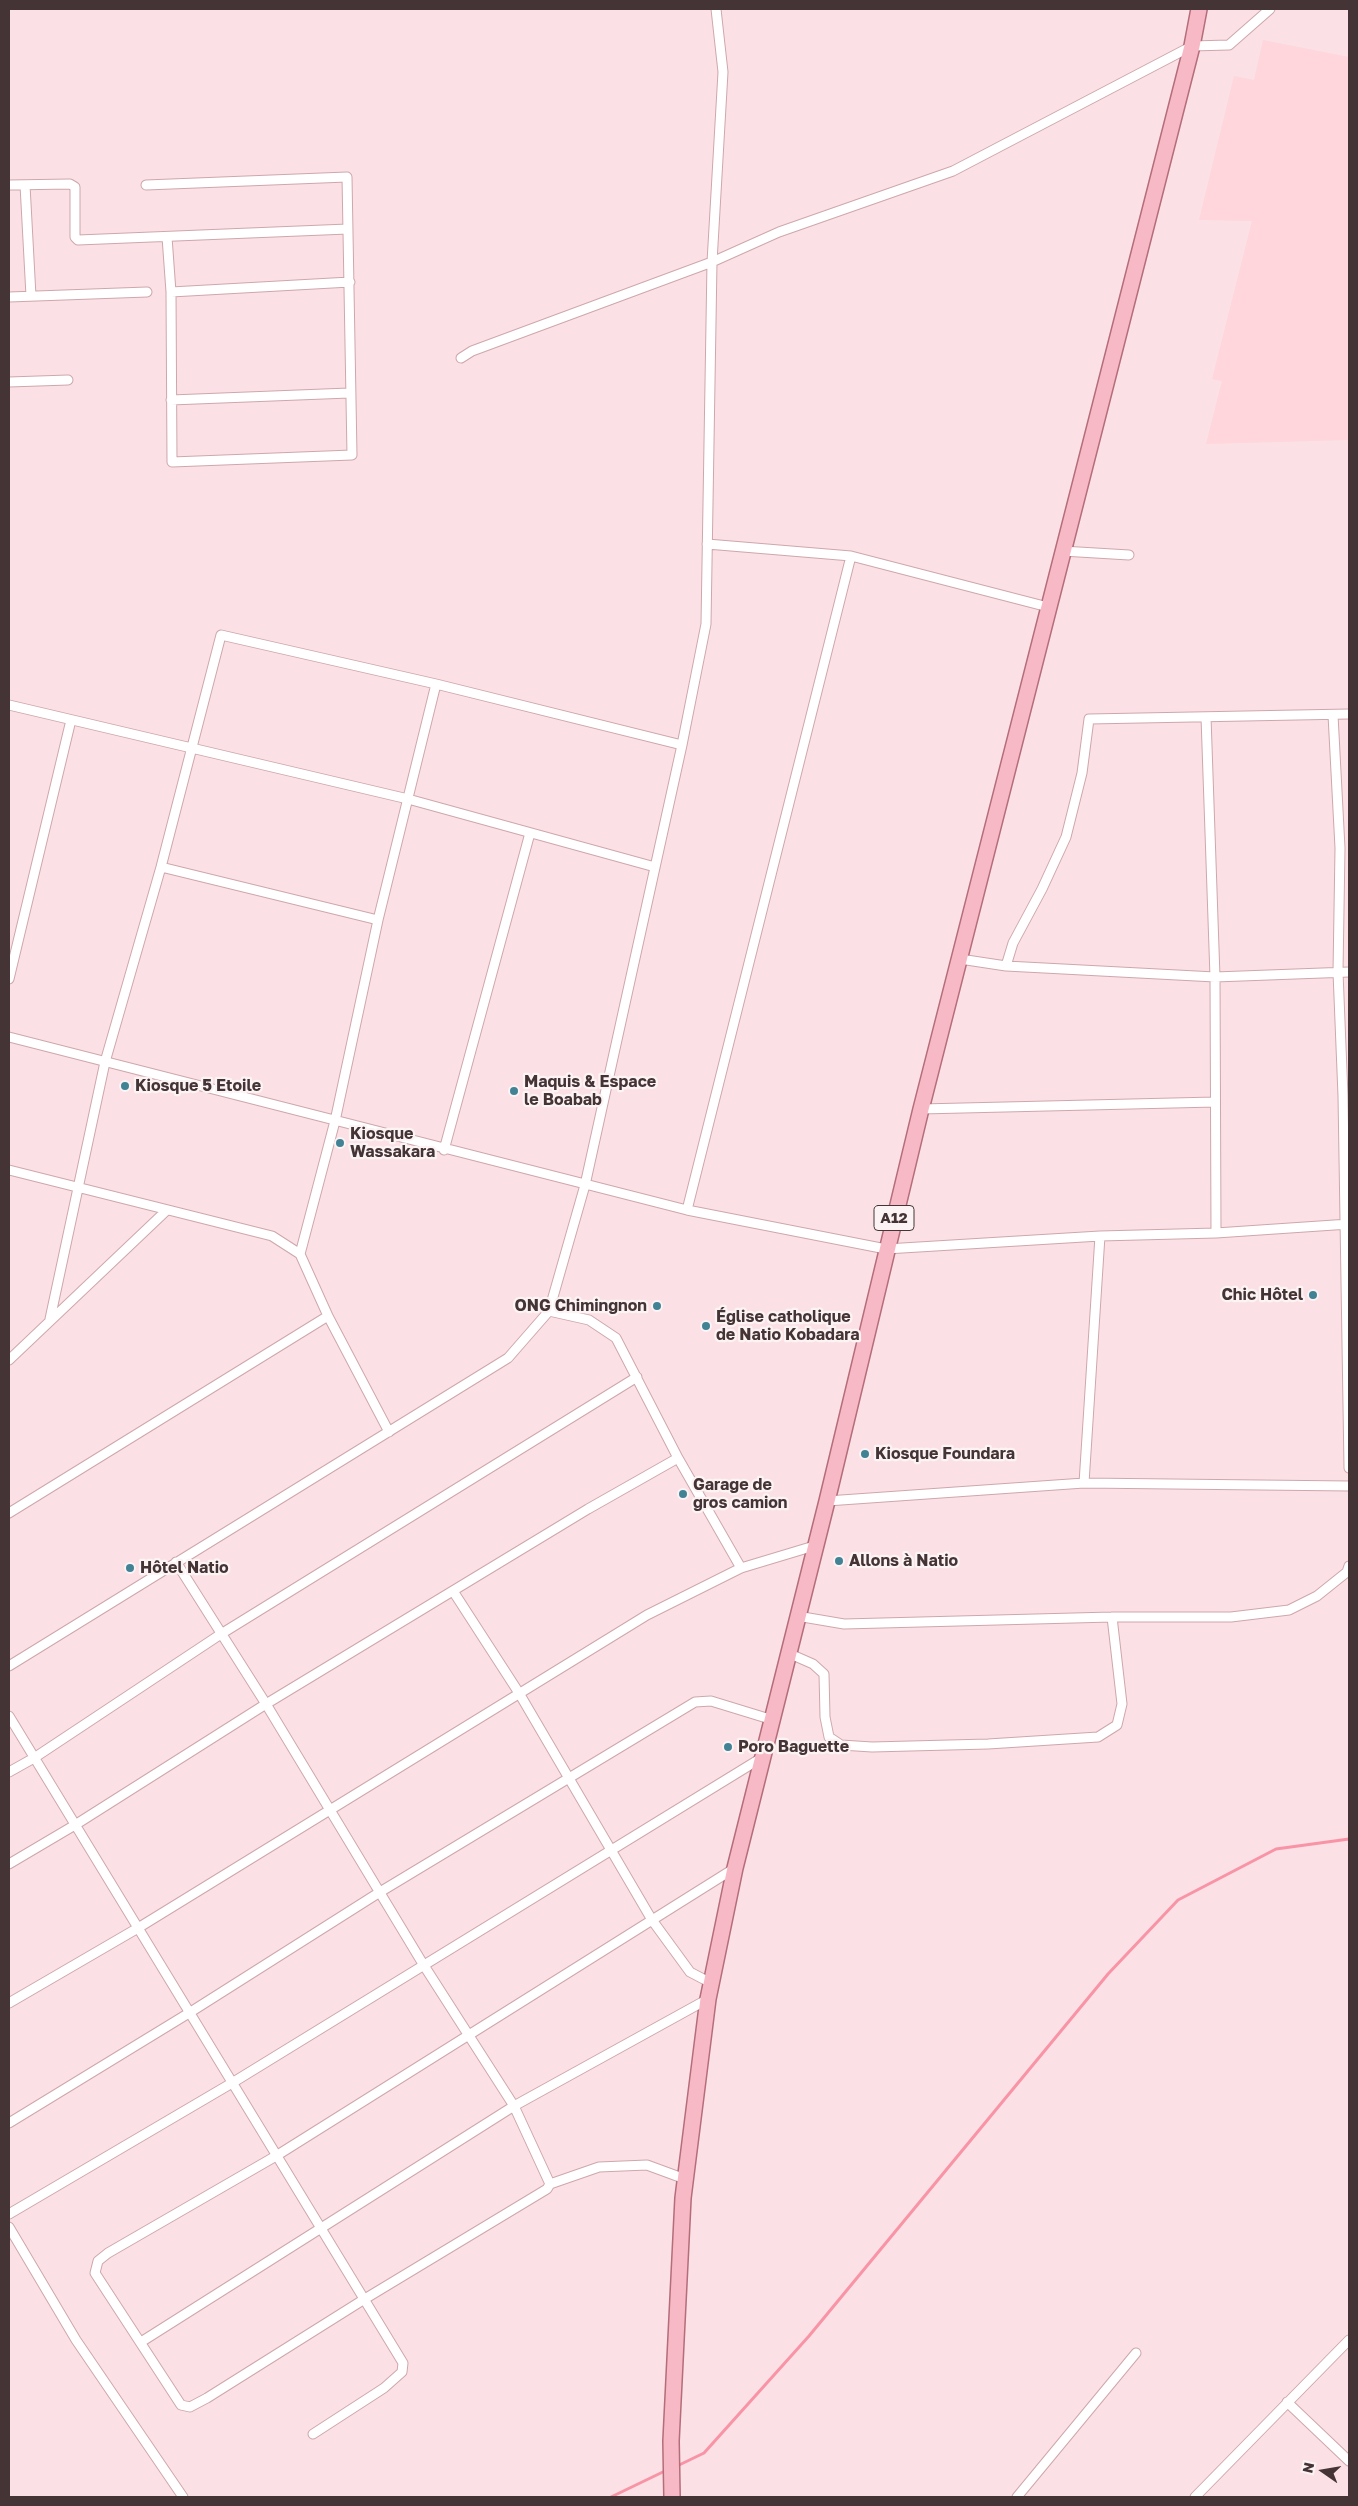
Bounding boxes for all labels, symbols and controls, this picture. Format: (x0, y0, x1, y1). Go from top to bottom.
place label: Maquis & Espace le Boabab (524, 1072, 656, 1110)
place label: Kiosque 5 Etoile (135, 1076, 261, 1096)
marker: Kiosque 5 Etoile (119, 1080, 131, 1092)
marker: Maquis & Espace le Boabab (508, 1085, 520, 1097)
place label: Kiosque Wassakara (350, 1124, 435, 1162)
marker: Kiosque Wassakara (334, 1137, 346, 1149)
road number: A12 (874, 1206, 914, 1230)
place label: Chic Hôtel (1221, 1285, 1303, 1305)
marker: Chic Hôtel (1307, 1289, 1319, 1301)
place label: ONG Chimingnon (514, 1296, 647, 1316)
marker: ONG Chimingnon (651, 1300, 663, 1312)
place label: Église catholique de Natio Kobadara (716, 1307, 860, 1345)
marker: Église catholique de Natio Kobadara (700, 1320, 712, 1332)
place label: Kiosque Foundara (875, 1444, 1015, 1464)
marker: Kiosque Foundara (859, 1448, 871, 1460)
place label: Garage de gros camion (693, 1475, 788, 1513)
marker: Garage de gros camion (677, 1488, 689, 1500)
place label: Allons à Natio (849, 1551, 958, 1571)
marker: Allons à Natio (833, 1555, 845, 1567)
place label: Hôtel Natio (140, 1558, 229, 1578)
marker: Hôtel Natio (124, 1562, 136, 1574)
place label: Poro Baguette (738, 1737, 849, 1757)
marker: Poro Baguette (722, 1741, 734, 1753)
north arrow (1298, 2446, 1348, 2496)
text: N (1298, 2460, 1317, 2475)

